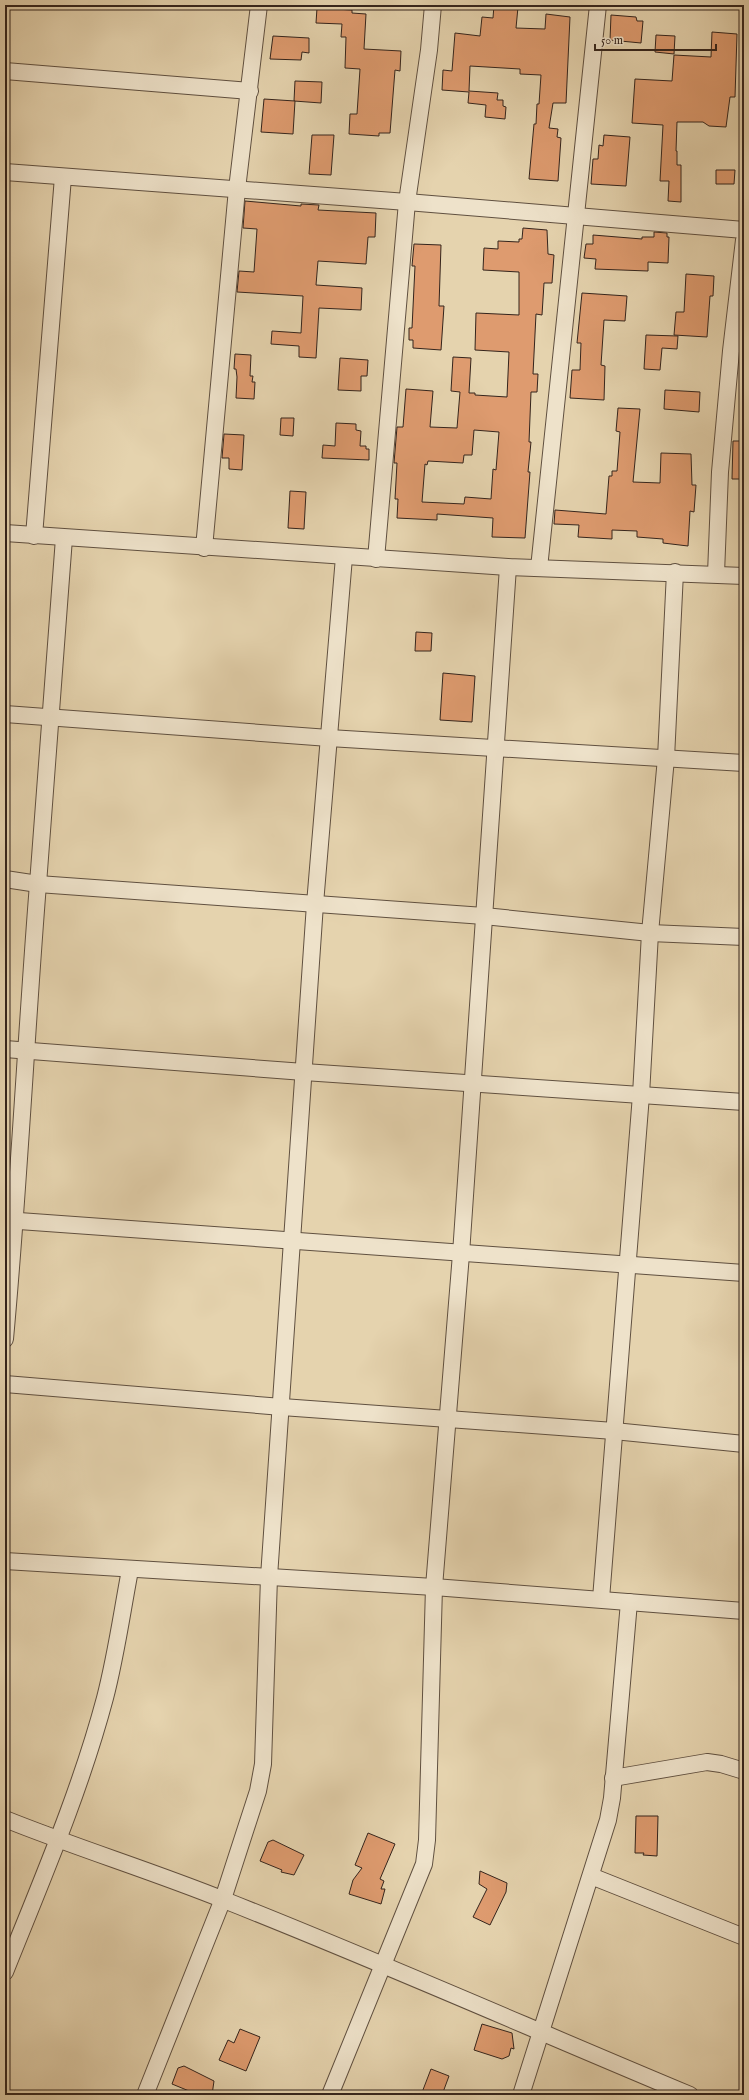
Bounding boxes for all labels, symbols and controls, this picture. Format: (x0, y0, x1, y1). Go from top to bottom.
scale bar (595, 26, 716, 52)
text: 50 m (601, 33, 623, 48)

